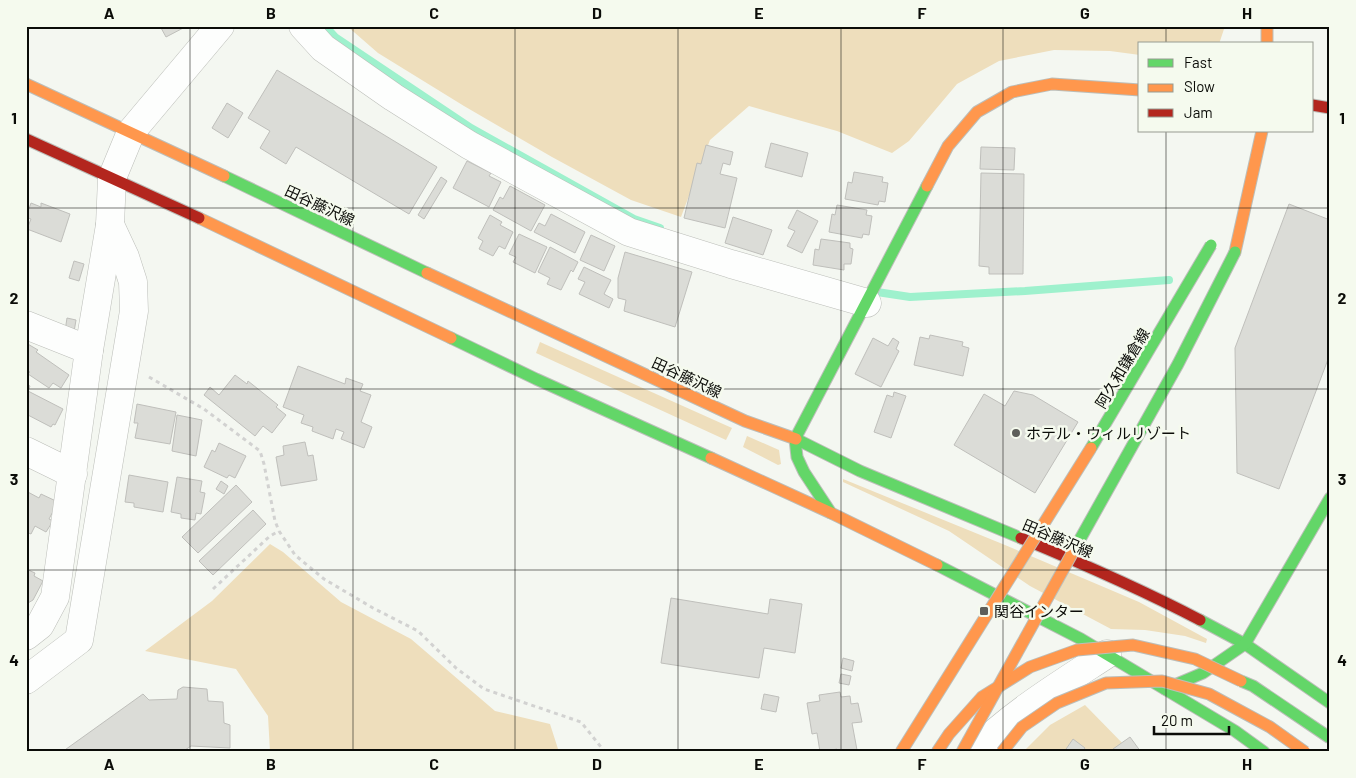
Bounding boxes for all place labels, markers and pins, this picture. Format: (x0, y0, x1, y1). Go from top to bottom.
place label: ホテル・ウィルリゾート (1026, 424, 1191, 442)
marker: ホテル・ウィルリゾート (1010, 427, 1022, 439)
place label: 関谷インター (994, 602, 1084, 620)
marker: 関谷インター (978, 605, 990, 617)

